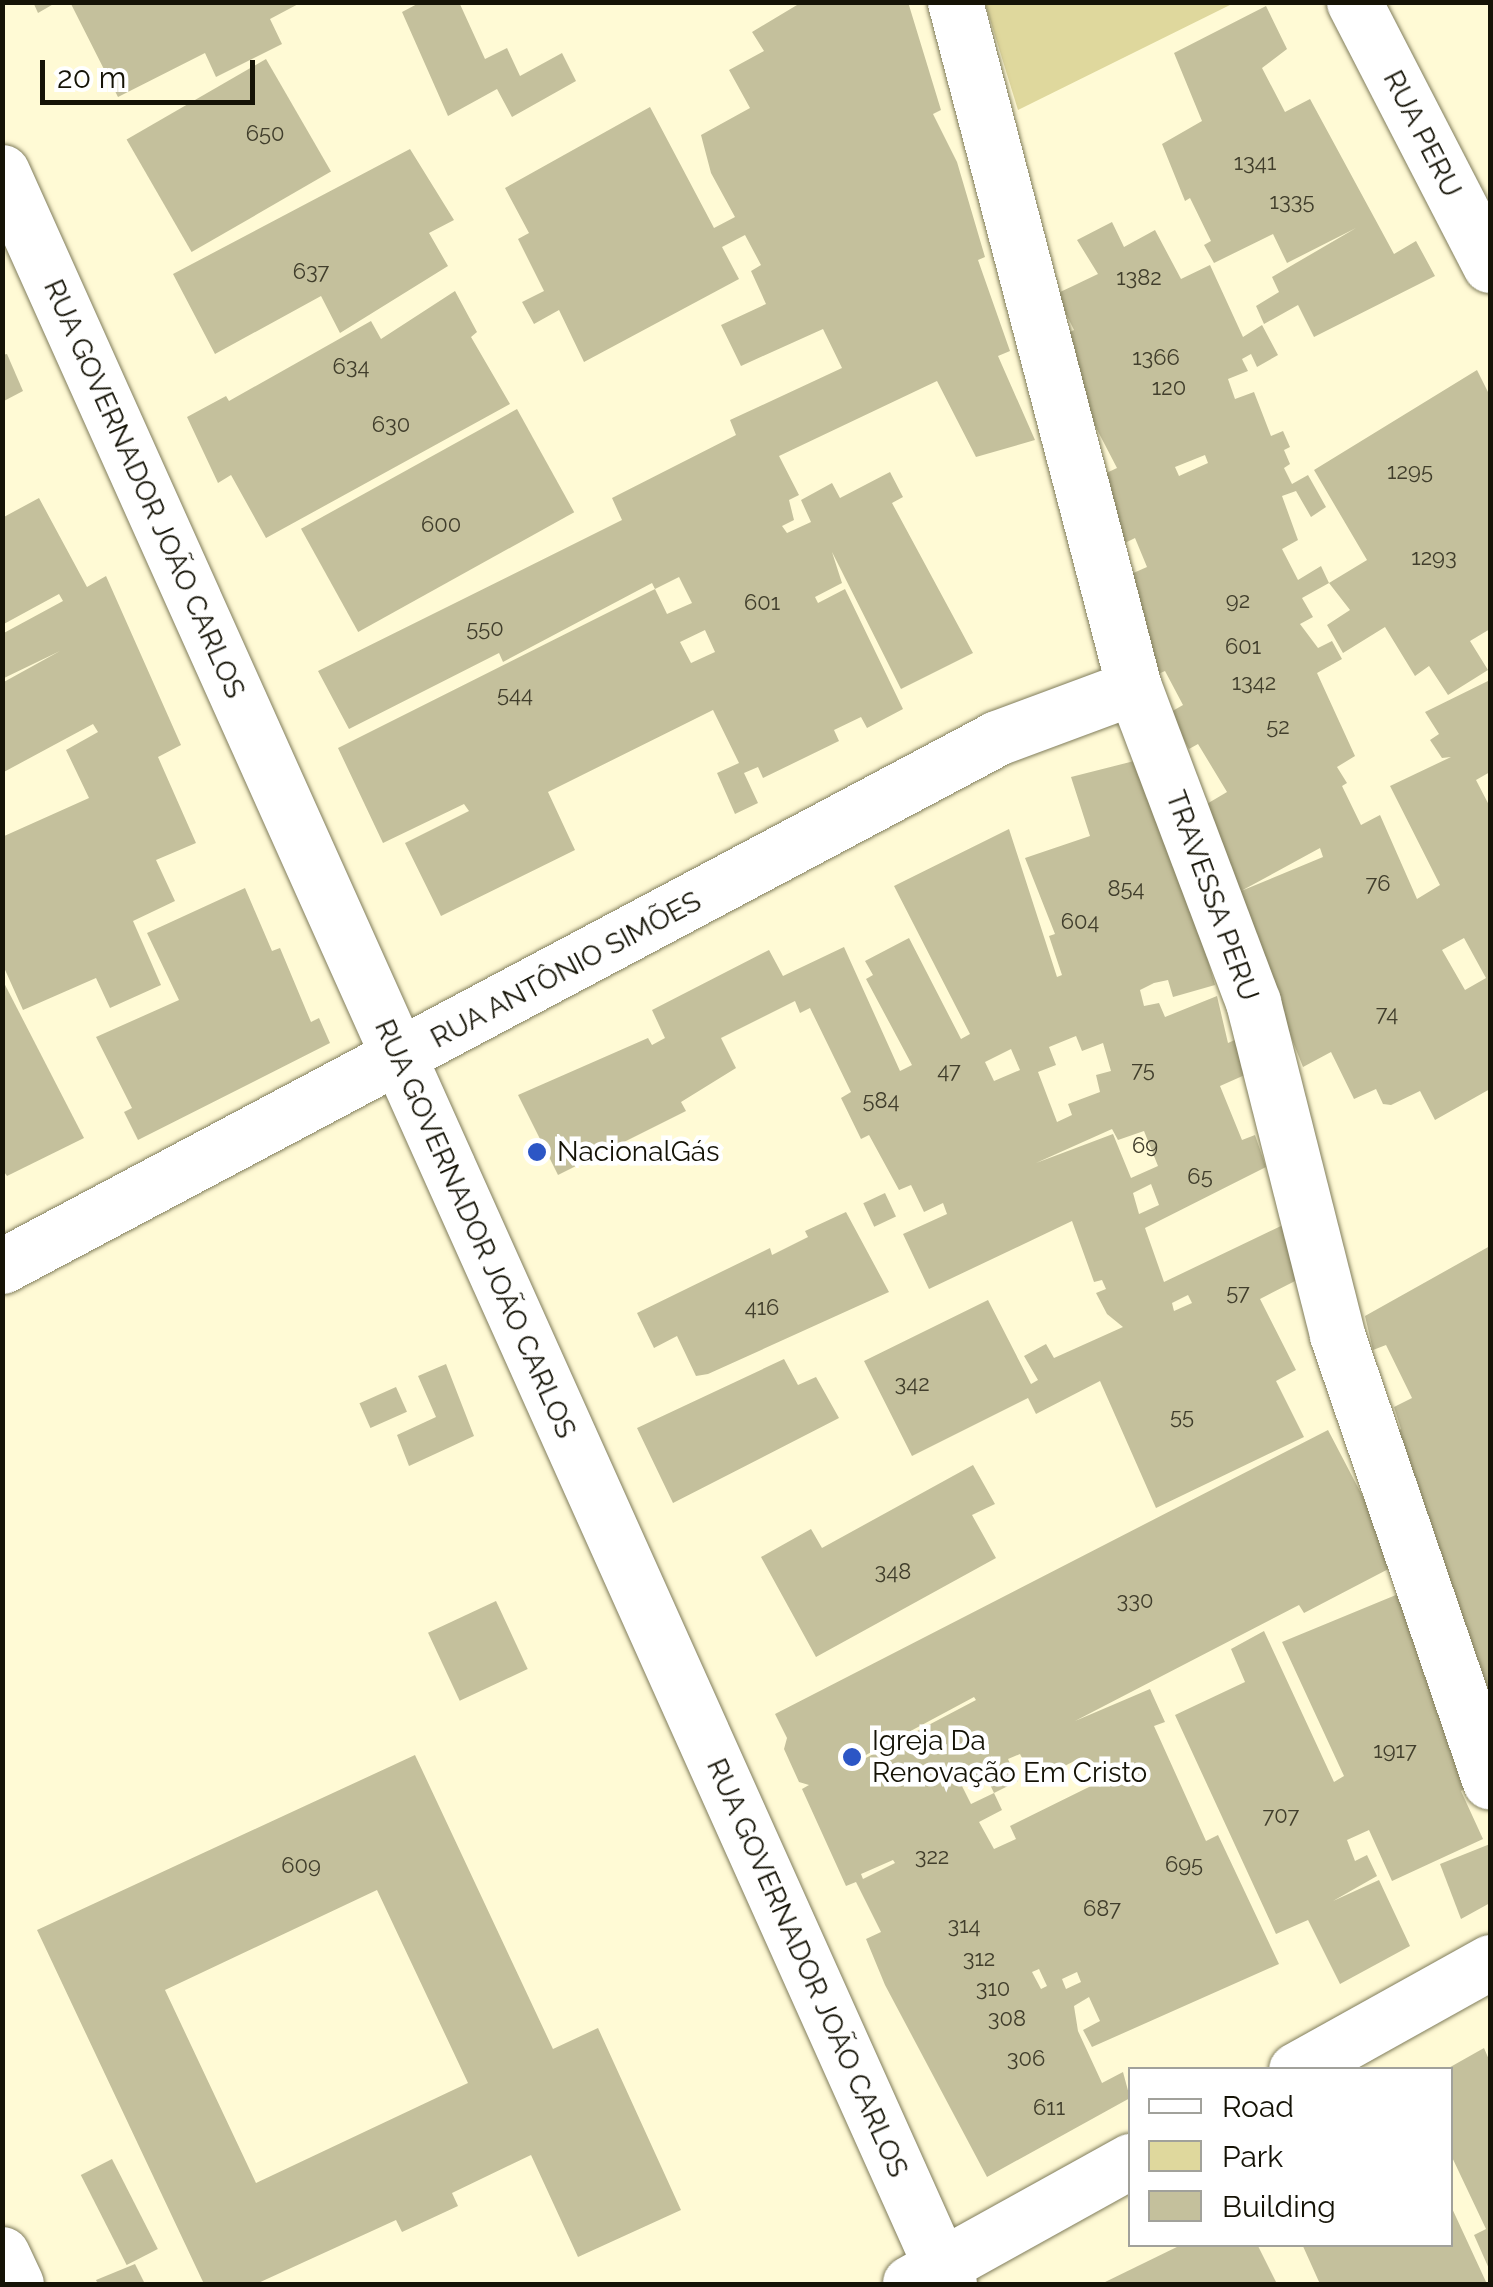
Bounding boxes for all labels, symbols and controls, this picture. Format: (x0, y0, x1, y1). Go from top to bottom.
scale bar (45, 40, 260, 102)
text: 20 m (57, 60, 126, 95)
street label: RUA PERU (1376, 65, 1468, 203)
house number: 650 (246, 121, 284, 147)
house number: 1341 (1234, 150, 1276, 176)
house number: 1335 (1270, 189, 1314, 215)
house number: 637 (293, 259, 329, 285)
house number: 1382 (1116, 265, 1162, 291)
street label: RUA GOVERNADOR JOÃO CARLOS (36, 274, 252, 704)
house number: 1366 (1132, 345, 1180, 371)
house number: 634 (332, 354, 370, 380)
house number: 120 (1152, 375, 1186, 401)
house number: 630 (372, 412, 410, 438)
house number: 1295 (1387, 459, 1433, 485)
house number: 600 (421, 512, 461, 538)
house number: 1293 (1411, 545, 1457, 571)
house number: 92 (1226, 588, 1250, 614)
house number: 601 (744, 590, 780, 616)
house number: 550 (466, 616, 504, 642)
house number: 601 (1225, 634, 1261, 660)
house number: 1342 (1232, 670, 1276, 696)
house number: 544 (497, 682, 533, 708)
house number: 52 (1266, 714, 1290, 740)
street label: TRAVESSA PERU (1158, 786, 1266, 1006)
house number: 76 (1365, 871, 1391, 897)
house number: 854 (1107, 876, 1145, 902)
street label: RUA ANTÔNIO SIMÕES (424, 884, 708, 1056)
house number: 604 (1061, 909, 1099, 935)
house number: 74 (1376, 1001, 1398, 1027)
street label: RUA GOVERNADOR JOÃO CARLOS (367, 1014, 583, 1444)
house number: 75 (1131, 1057, 1155, 1083)
house number: 47 (937, 1058, 961, 1084)
house number: 584 (862, 1088, 900, 1114)
house number: 69 (1132, 1133, 1158, 1159)
place label: NacionalGás (557, 1135, 720, 1169)
marker: NacionalGás (526, 1141, 548, 1163)
house number: 65 (1187, 1164, 1213, 1190)
house number: 57 (1226, 1280, 1250, 1306)
house number: 416 (745, 1295, 779, 1321)
house number: 342 (894, 1371, 930, 1397)
house number: 55 (1170, 1404, 1194, 1430)
house number: 348 (875, 1559, 911, 1585)
house number: 330 (1117, 1588, 1153, 1614)
place label: Igreja Da Renovação Em Cristo (872, 1724, 1147, 1790)
house number: 1917 (1373, 1738, 1417, 1764)
marker: Igreja Da Renovação Em Cristo (841, 1746, 863, 1768)
street label: RUA GOVERNADOR JOÃO CARLOS (699, 1753, 915, 2183)
house number: 707 (1263, 1803, 1299, 1829)
house number: 322 (915, 1844, 949, 1870)
house number: 695 (1165, 1852, 1203, 1878)
house number: 609 (281, 1853, 321, 1879)
house number: 687 (1083, 1896, 1121, 1922)
house number: 314 (947, 1913, 981, 1939)
house number: 312 (963, 1946, 995, 1972)
house number: 310 (976, 1976, 1010, 2002)
house number: 308 (988, 2006, 1026, 2032)
house number: 306 (1007, 2046, 1045, 2072)
legend (1128, 2067, 1453, 2247)
text: Road (1222, 2089, 1294, 2124)
house number: 611 (1033, 2095, 1065, 2121)
text: Park (1222, 2139, 1283, 2174)
text: Building (1222, 2189, 1336, 2224)

